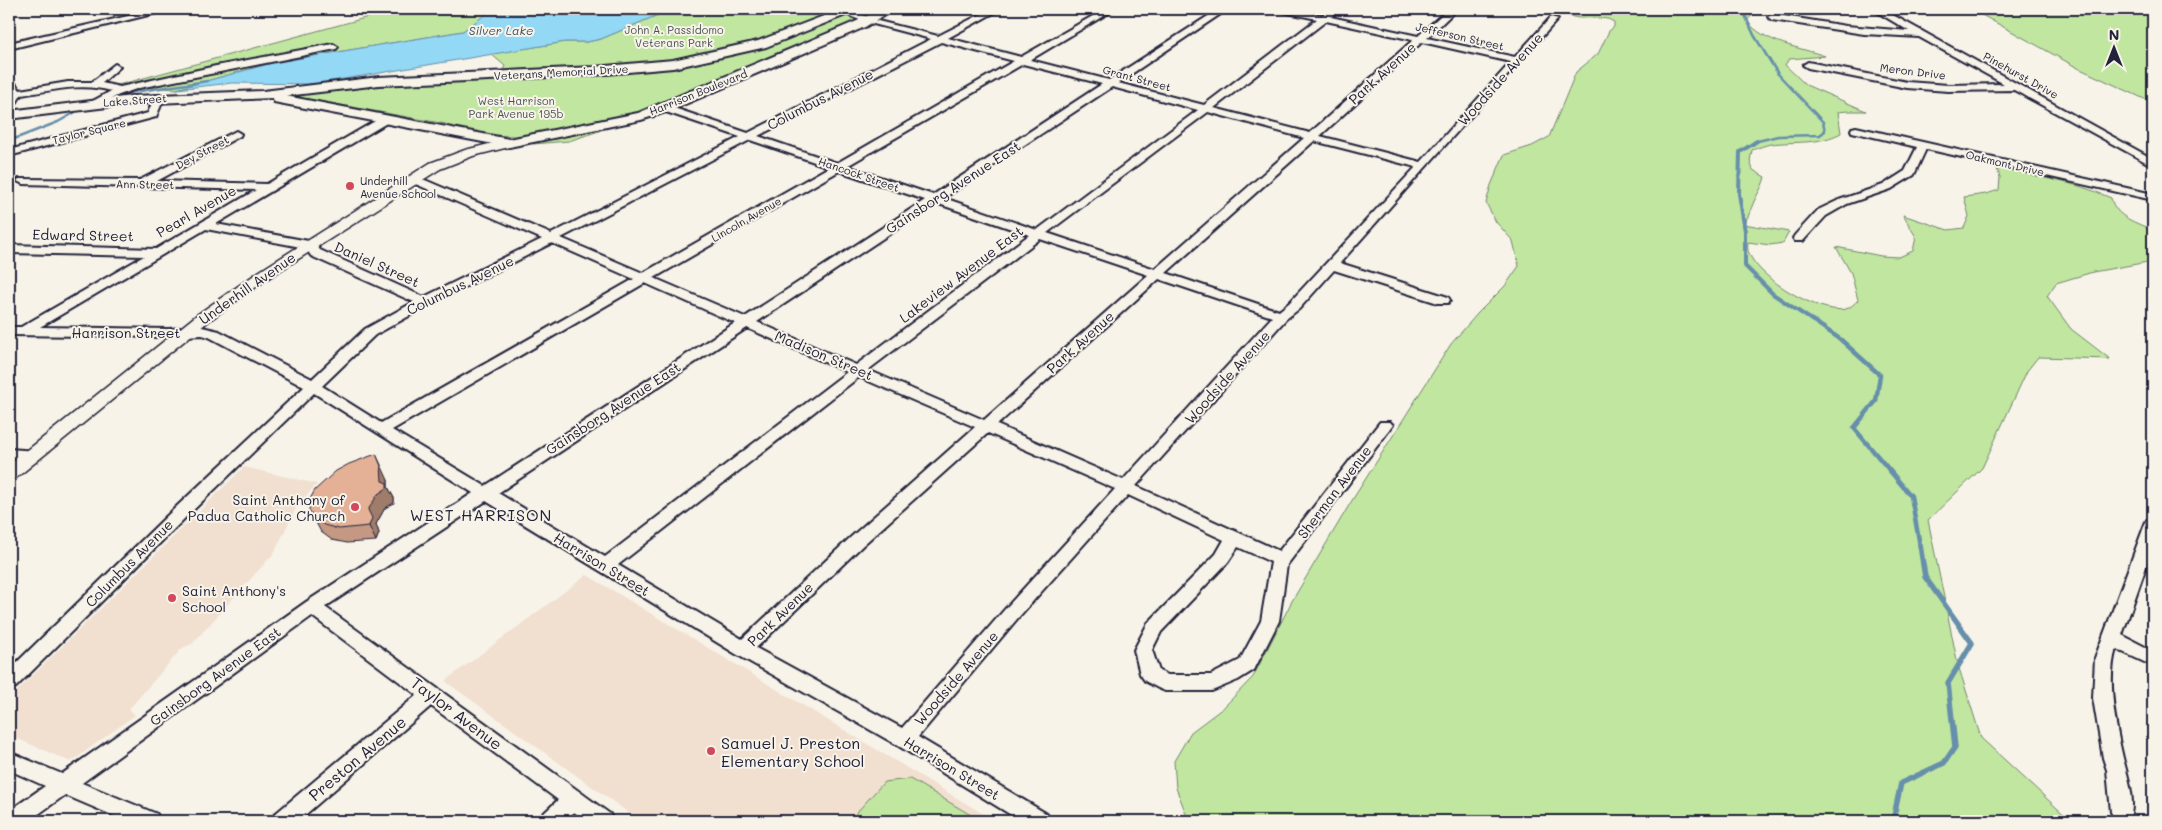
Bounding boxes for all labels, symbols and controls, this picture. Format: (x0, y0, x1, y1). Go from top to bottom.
street label: Jefferson Street (1414, 19, 1506, 53)
water label: Silver Lake (469, 22, 533, 38)
park label: John A. Passidomo Veterans Park (624, 22, 724, 50)
north arrow (2090, 22, 2140, 72)
text: N (2109, 25, 2119, 44)
street label: Woodside Avenue (1453, 28, 1547, 130)
street label: Park Avenue (1344, 38, 1420, 108)
street label: Pinehurst Drive (1981, 48, 2061, 102)
street label: Meron Drive (1879, 60, 1947, 83)
street label: Veterans Memorial Drive (493, 61, 629, 83)
street label: Grant Street (1101, 62, 1173, 94)
street label: Columbus Avenue (764, 64, 876, 134)
street label: Harrison Boulevard (647, 65, 749, 119)
street label: Lake Street (103, 90, 168, 110)
park label: West Harrison Park Avenue 195b (469, 93, 563, 121)
street label: Taylor Square (51, 115, 128, 147)
street label: Dey Street (173, 132, 232, 172)
street label: Gainsborg Avenue East (882, 136, 1024, 238)
street label: Oakmont Drive (1964, 147, 2046, 179)
street label: Hancock Street (817, 153, 902, 195)
place label: Underhill Avenue School (360, 173, 436, 201)
street label: Ann Street (116, 176, 174, 192)
street label: Pearl Avenue (153, 180, 239, 242)
marker: Underhill Avenue School (344, 180, 356, 192)
street label: Lincoln Avenue (708, 193, 784, 245)
street label: Lakeview Avenue East (895, 221, 1027, 327)
street label: Edward Street (32, 225, 134, 245)
street label: Daniel Street (331, 237, 423, 291)
street label: Underhill Avenue (195, 248, 299, 328)
street label: Columbus Avenue (403, 251, 517, 319)
street label: Park Avenue (1042, 307, 1118, 377)
street label: Harrison Street (72, 323, 180, 342)
street label: Madison Street (772, 326, 876, 384)
street label: Woodside Avenue (1180, 326, 1274, 428)
street label: Gainsborg Avenue East (542, 357, 684, 459)
street label: Sherman Avenue (1293, 442, 1375, 542)
place label: Saint Anthony of Padua Catholic Church (188, 490, 346, 525)
marker: Saint Anthony of Padua Catholic Church (349, 501, 361, 513)
district label: WEST HARRISON (410, 504, 552, 525)
street label: Columbus Avenue (81, 515, 177, 611)
street label: Harrison Street (550, 528, 654, 600)
street label: Park Avenue (743, 578, 817, 650)
place label: Saint Anthony's School (182, 581, 286, 616)
marker: Saint Anthony's School (166, 592, 178, 604)
street label: Gainsborg Avenue East (146, 622, 284, 730)
street label: Woodside Avenue (910, 627, 1002, 729)
street label: Taylor Avenue (407, 672, 507, 754)
street label: Preston Avenue (304, 711, 410, 805)
place label: Samuel J. Preston Elementary School (721, 732, 865, 771)
street label: Harrison Street (900, 732, 1004, 804)
marker: Samuel J. Preston Elementary School (705, 745, 717, 757)

